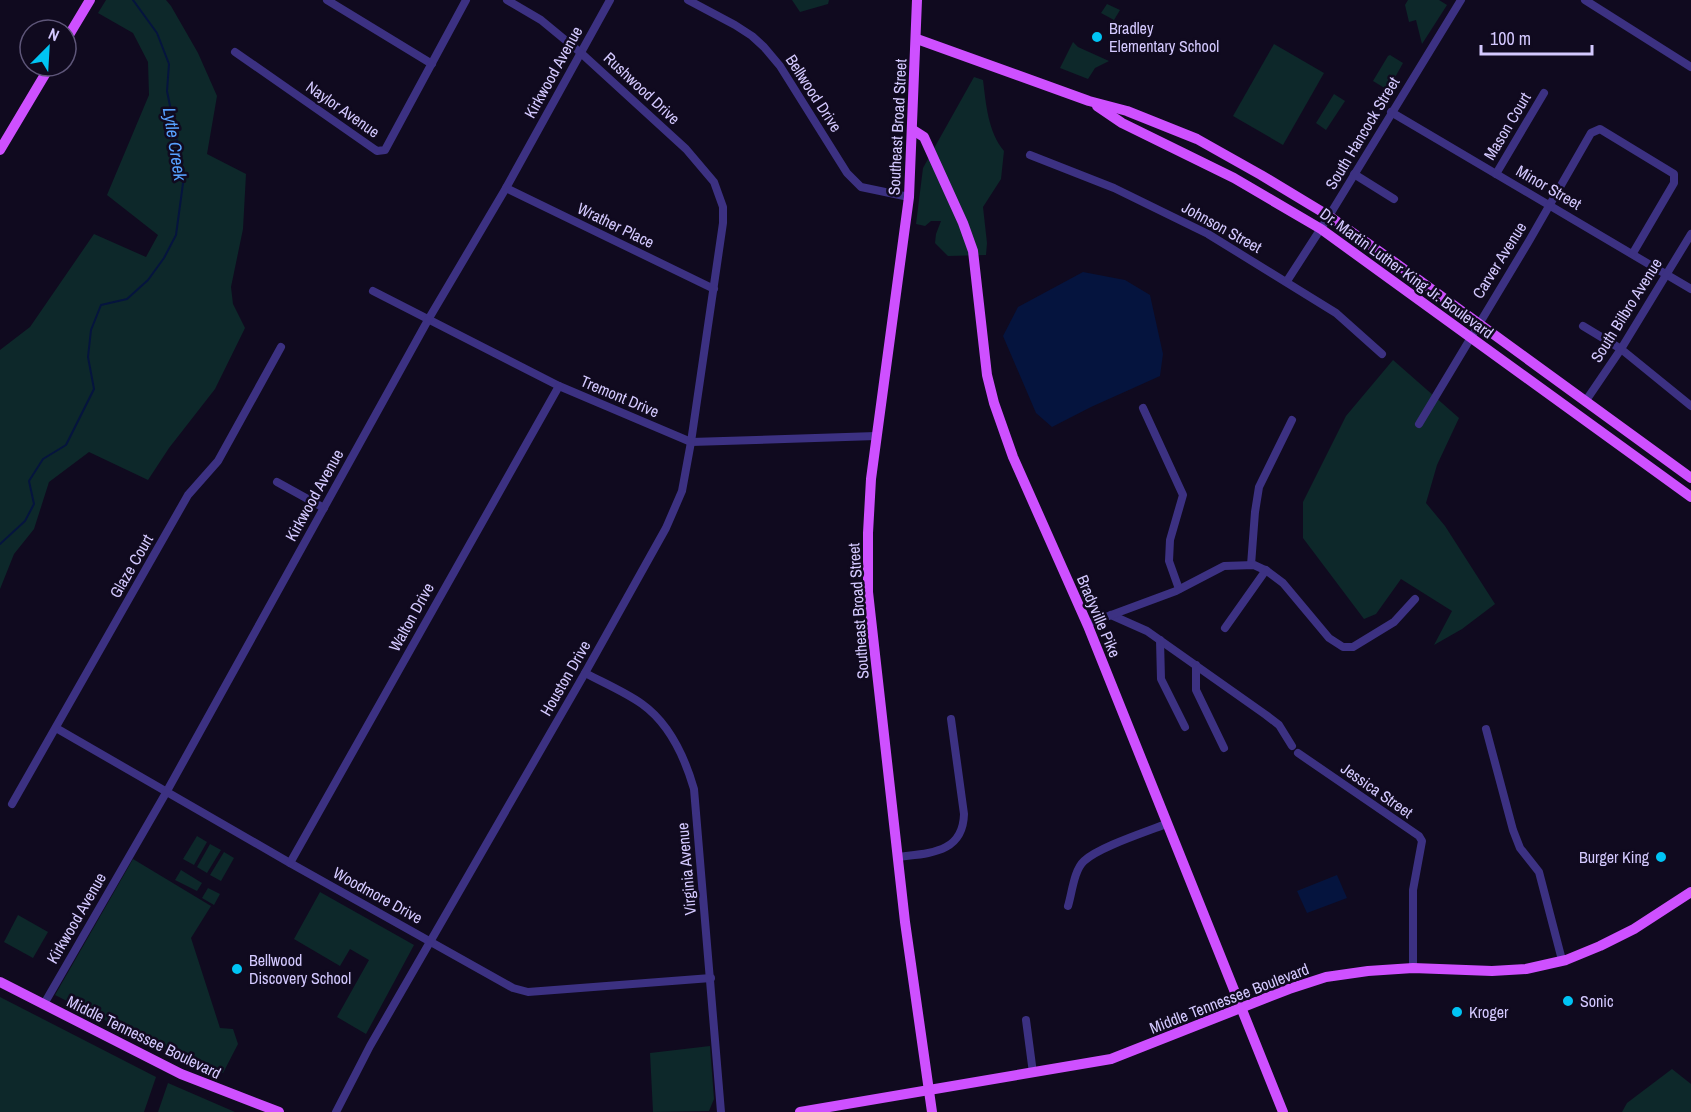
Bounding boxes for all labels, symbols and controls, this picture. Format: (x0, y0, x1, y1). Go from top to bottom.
place label: Bradley Elementary School (1109, 17, 1219, 57)
north arrow (18, 18, 78, 78)
scale bar (1481, 18, 1592, 56)
text: N (45, 22, 63, 46)
street label: Kirkwood Avenue (519, 22, 587, 122)
text: 100 m (1490, 26, 1531, 51)
marker: Bradley Elementary School (1090, 30, 1104, 44)
street label: Rushwood Drive (599, 47, 685, 129)
street label: Bellwood Drive (781, 50, 847, 136)
street label: Southeast Broad Street (882, 58, 912, 196)
street label: South Hancock Street (1320, 72, 1404, 193)
street label: Naylor Avenue (302, 76, 384, 142)
street label: Mason Court (1478, 88, 1536, 164)
water label: Lytle Creek (157, 106, 193, 183)
street label: Minor Street (1512, 159, 1586, 215)
street label: Johnson Street (1178, 196, 1266, 258)
street label: Wrather Place (574, 197, 658, 253)
street label: Dr. Martin Luther King Jr. Boulevard (1316, 203, 1498, 343)
street label: Carver Avenue (1467, 217, 1531, 303)
street label: South Bilbro Avenue (1585, 254, 1667, 366)
street label: Tremont Drive (577, 370, 663, 422)
street label: Kirkwood Avenue (280, 445, 348, 545)
street label: Glaze Court (104, 530, 158, 602)
street label: Southeast Broad Street (842, 542, 874, 680)
street label: Bradyville Pike (1072, 571, 1126, 661)
street label: Walton Drive (383, 579, 439, 655)
street label: Houston Drive (535, 636, 595, 720)
street label: Jessica Street (1337, 757, 1418, 823)
street label: Virginia Avenue (671, 822, 701, 916)
place label: Burger King (1579, 846, 1650, 868)
marker: Burger King (1654, 850, 1668, 864)
street label: Woodmore Drive (329, 861, 427, 929)
street label: Kirkwood Avenue (41, 868, 111, 968)
place label: Bellwood Discovery School (249, 949, 351, 989)
street label: Middle Tennessee Boulevard (1146, 957, 1312, 1039)
marker: Bellwood Discovery School (230, 962, 244, 976)
street label: Middle Tennessee Boulevard (63, 990, 225, 1084)
place label: Sonic (1580, 990, 1614, 1012)
marker: Sonic (1561, 994, 1575, 1008)
place label: Kroger (1469, 1001, 1509, 1023)
marker: Kroger (1450, 1005, 1464, 1019)

